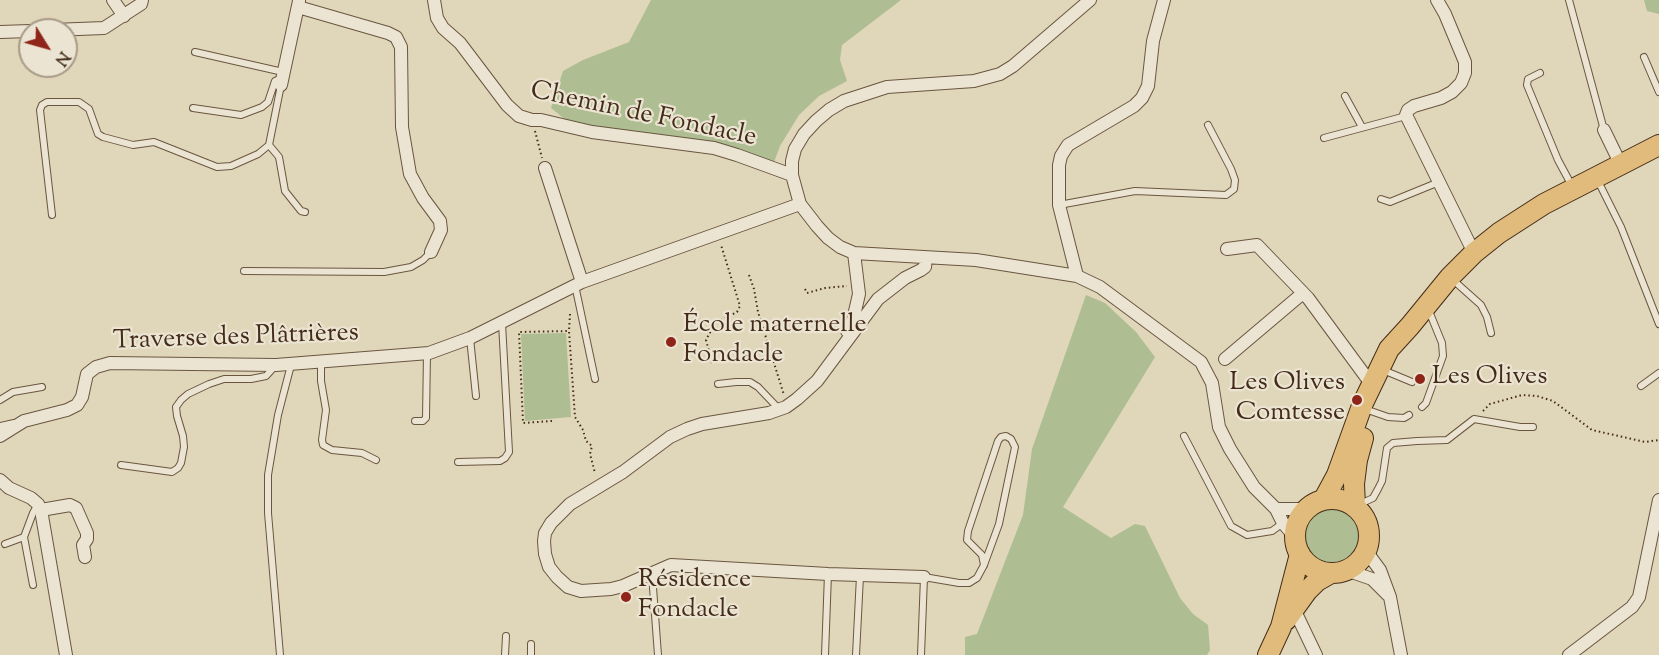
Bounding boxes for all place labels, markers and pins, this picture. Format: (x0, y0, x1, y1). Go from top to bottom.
place label: École maternelle Fondacle (683, 311, 867, 372)
marker: École maternelle Fondacle (664, 335, 678, 349)
place label: Les Olives (1432, 363, 1547, 395)
place label: Les Olives Comtesse (1230, 369, 1345, 430)
marker: Les Olives (1413, 372, 1427, 386)
marker: Les Olives Comtesse (1350, 393, 1364, 407)
place label: Résidence Fondacle (638, 566, 751, 628)
marker: Résidence Fondacle (619, 590, 633, 604)

